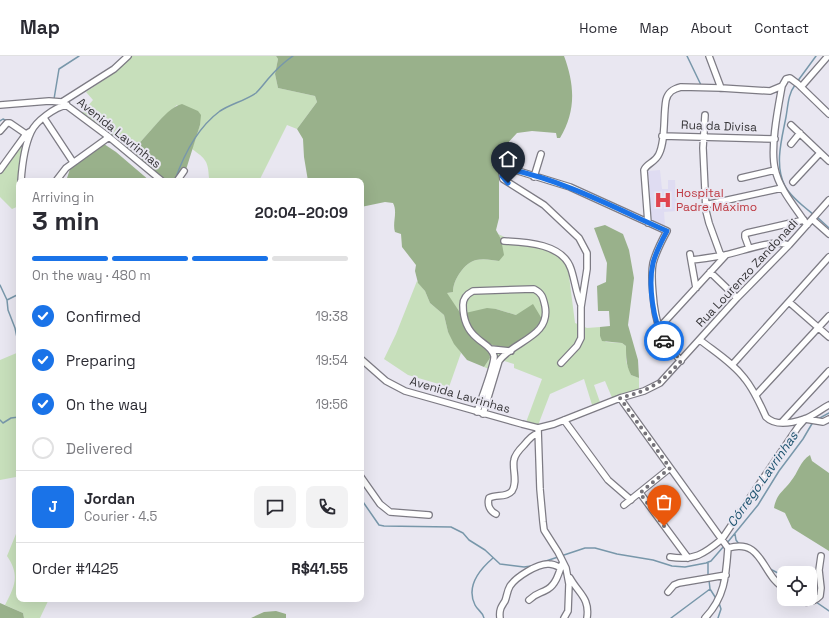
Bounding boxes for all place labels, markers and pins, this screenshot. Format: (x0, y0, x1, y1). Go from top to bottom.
pin (491, 142, 525, 183)
place label: Hospital Padre Máximo (676, 185, 757, 215)
hospital icon: Hospital Padre Máximo (653, 190, 673, 210)
pin (647, 485, 681, 526)

